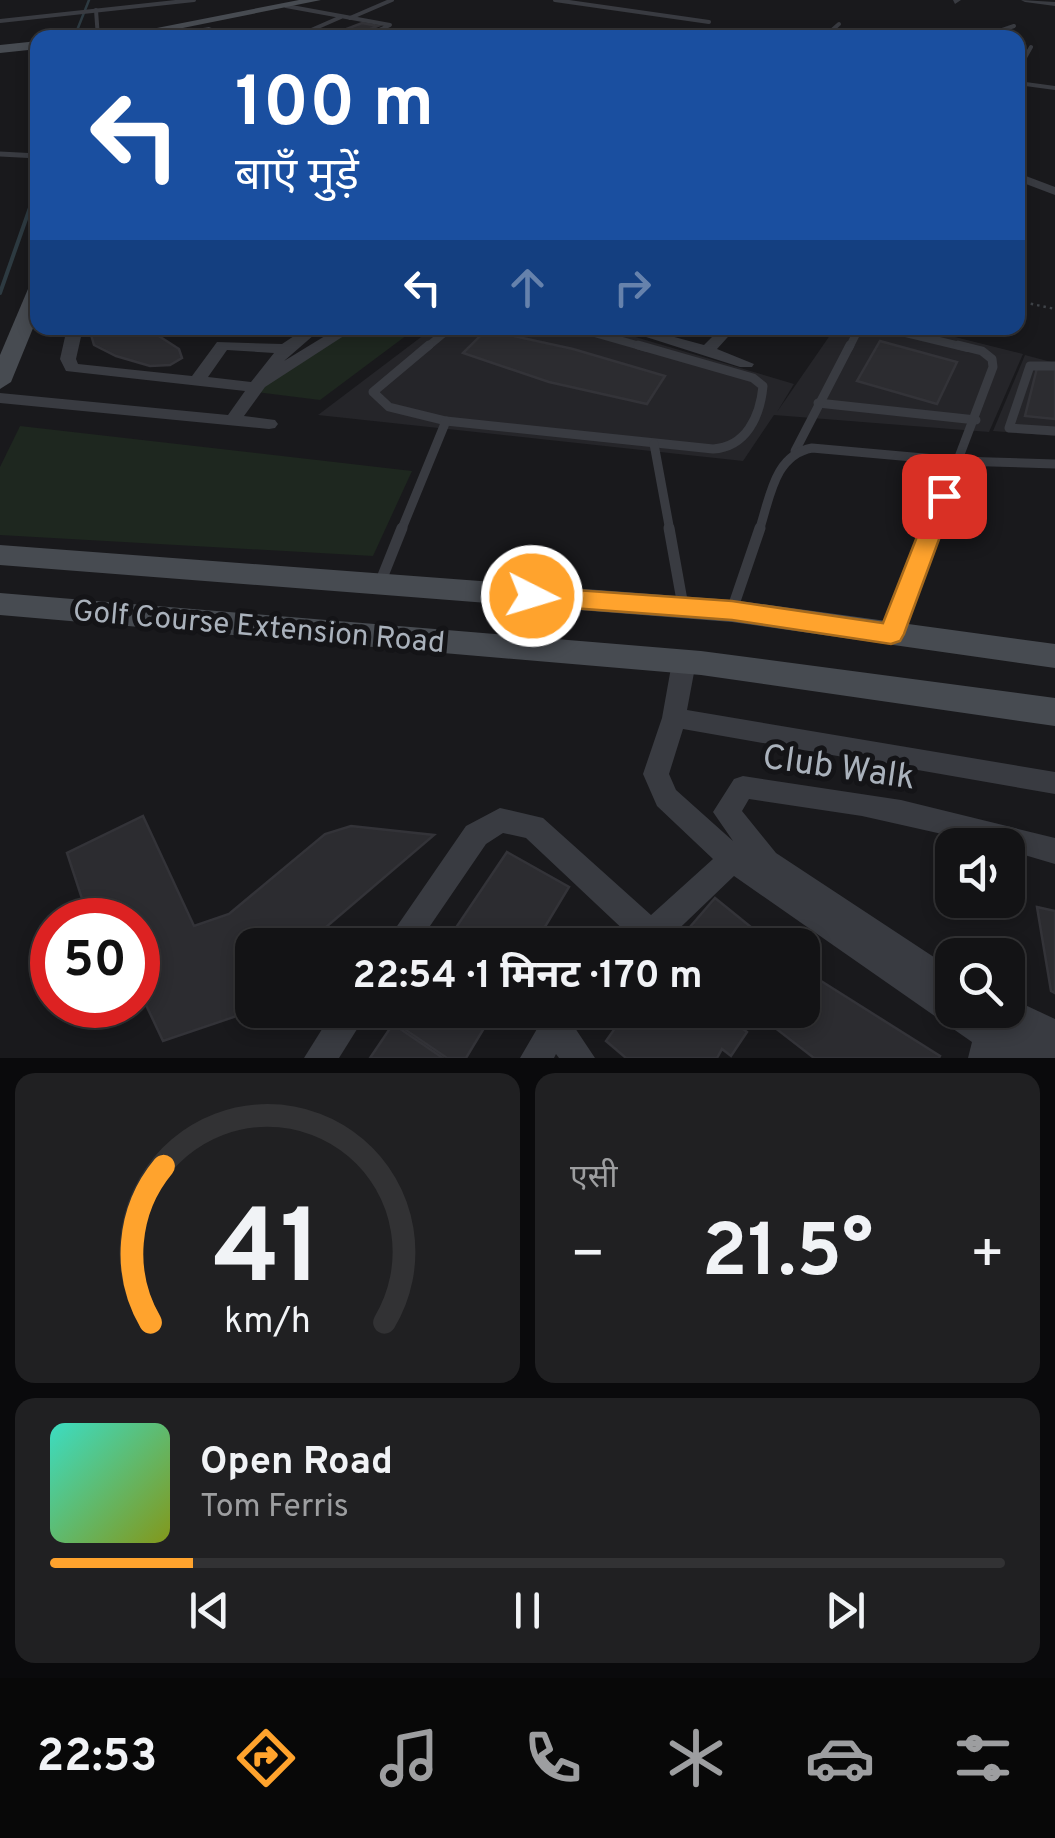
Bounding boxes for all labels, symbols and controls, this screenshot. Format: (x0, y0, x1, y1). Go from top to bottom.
text: 100 m (235, 62, 434, 151)
icon: left (70, 70, 200, 200)
text: बाएँ मुड़ें (235, 149, 359, 206)
icon: left (395, 260, 450, 315)
icon: ahead (500, 260, 555, 315)
icon: right (605, 260, 660, 315)
pin (902, 454, 987, 539)
icon: arrive (917, 469, 972, 524)
position arrow (480, 544, 584, 648)
street label: Golf Course Extension Road (71, 594, 446, 663)
street label: Club Walk (760, 737, 918, 801)
map controls (935, 828, 1025, 1028)
button: sound (935, 828, 1025, 918)
speed limit sign: 50 (30, 898, 160, 1028)
button: search (935, 938, 1025, 1028)
text: 22:54 · 1 मिनट · 170 m (353, 953, 702, 1002)
text: एसी (570, 1159, 618, 1199)
text: 41 (213, 1188, 322, 1320)
text: 21.5° (702, 1208, 873, 1303)
text: − (570, 1222, 605, 1292)
text: + (970, 1222, 1005, 1292)
text: km/h (224, 1300, 311, 1346)
text: Open Road (200, 1439, 393, 1488)
text: Tom Ferris (200, 1488, 349, 1528)
icon: previous (182, 1583, 237, 1638)
icon: pause (500, 1583, 555, 1638)
icon: next (818, 1583, 873, 1638)
icon: directions (231, 1723, 301, 1793)
icon: music (374, 1723, 444, 1793)
icon: phone (518, 1723, 588, 1793)
icon: climate (661, 1723, 731, 1793)
icon: car (805, 1723, 875, 1793)
icon: filters (948, 1723, 1018, 1793)
text: 22:53 (37, 1730, 157, 1787)

